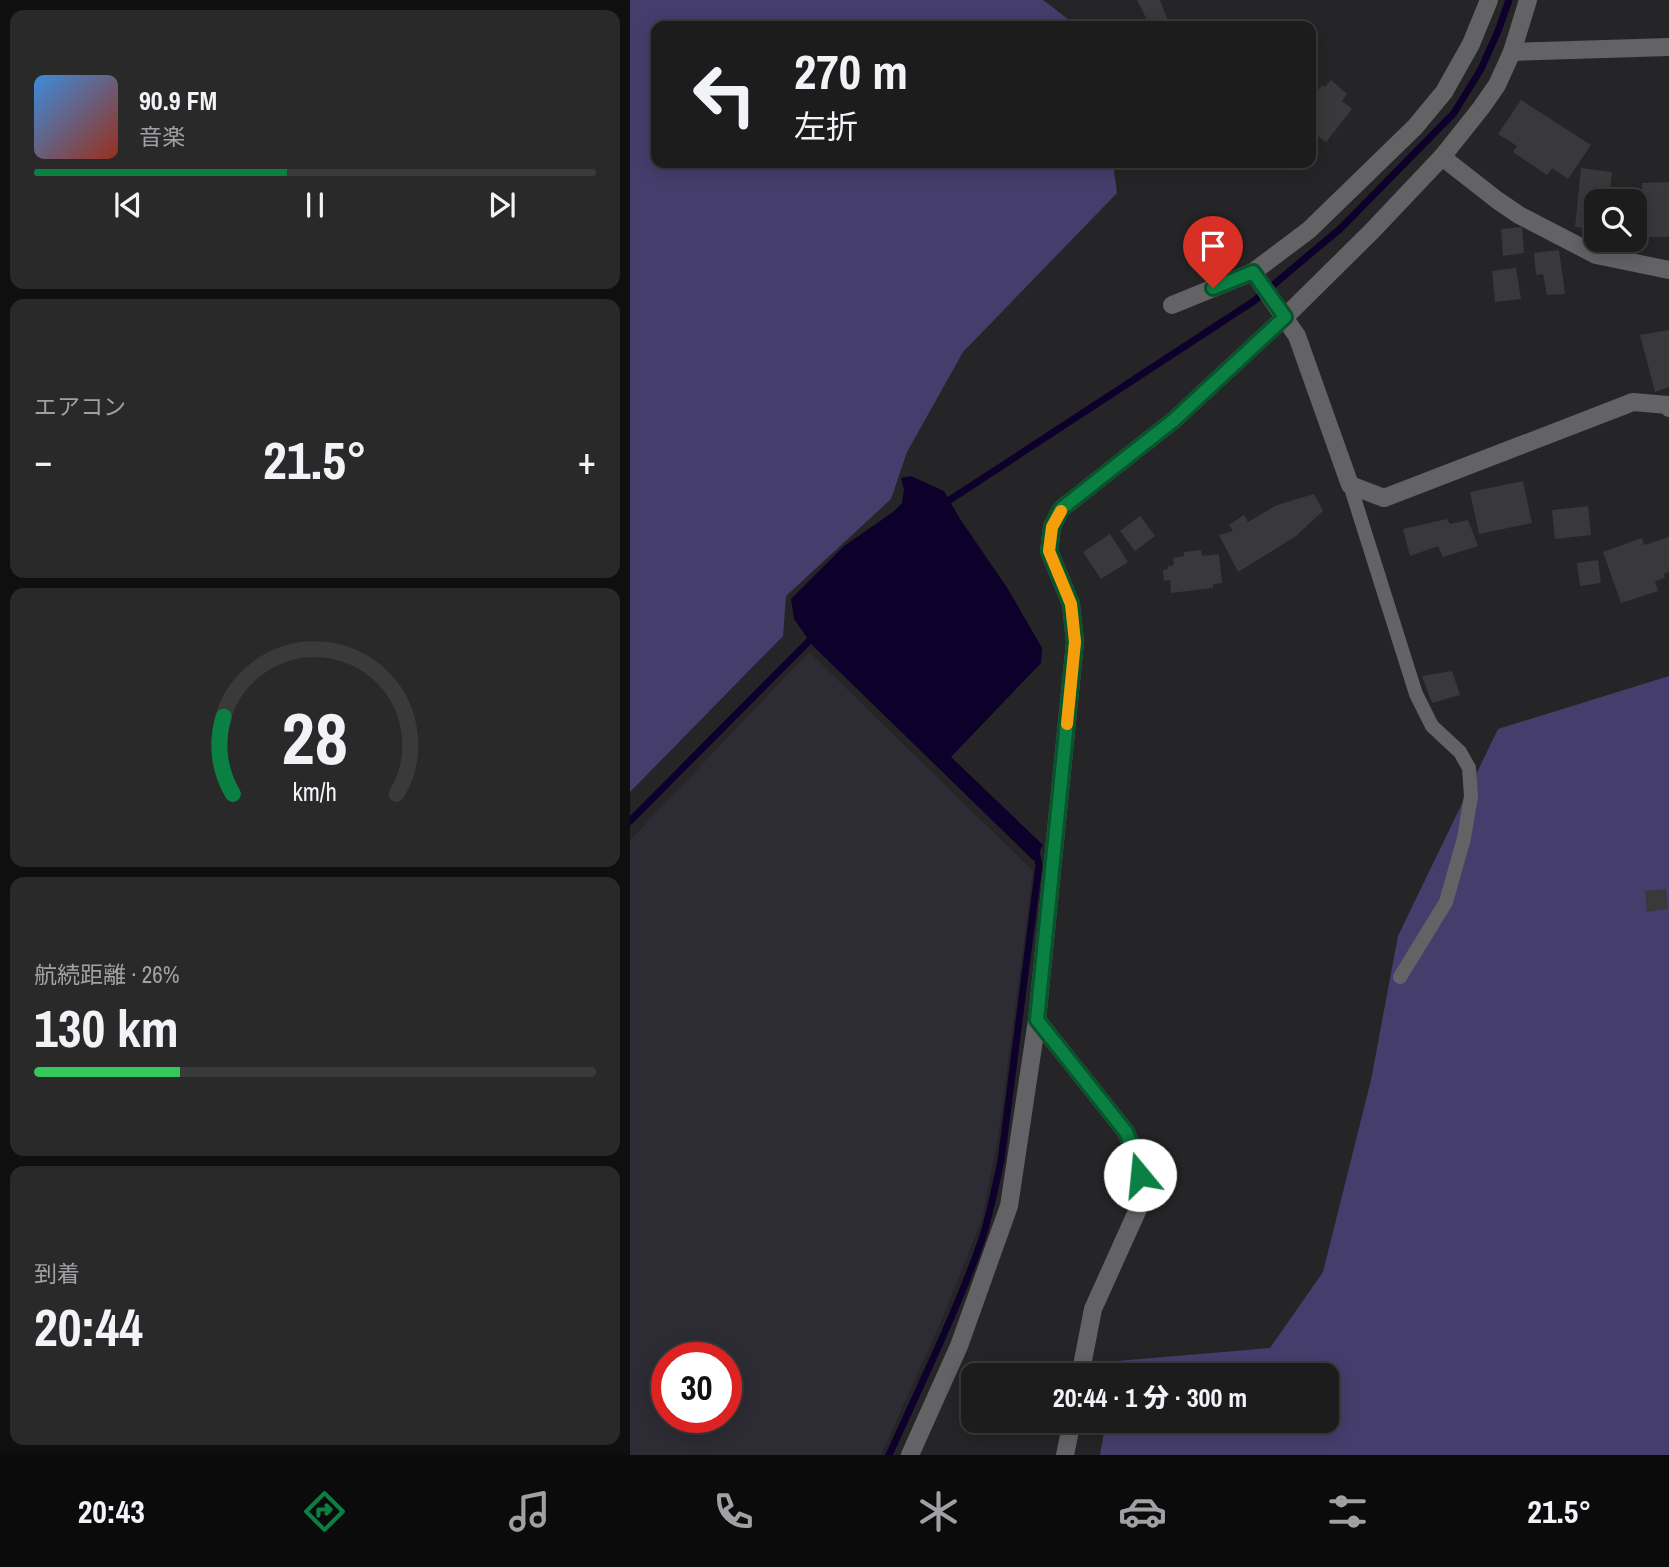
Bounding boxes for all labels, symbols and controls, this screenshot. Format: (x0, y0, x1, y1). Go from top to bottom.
text: 270 m (794, 38, 908, 104)
icon: left (679, 49, 770, 140)
text: 90.9 FM (139, 83, 217, 118)
text: 左折 (794, 105, 858, 148)
text: 音楽 (139, 121, 185, 152)
icon: previous (109, 186, 147, 224)
icon: pause (296, 186, 334, 224)
icon: next (483, 186, 521, 224)
map controls (1584, 189, 1647, 252)
button: search (1584, 189, 1647, 252)
pin (1183, 216, 1243, 288)
icon: arrive (1194, 227, 1232, 265)
text: エアコン (34, 391, 126, 422)
text: 21.5° (263, 425, 367, 495)
text: − (34, 435, 52, 486)
text: + (578, 435, 596, 486)
text: 28 (282, 689, 348, 787)
text: km/h (293, 774, 337, 808)
text: 航続距離 · 26% (34, 959, 179, 990)
text: 130 km (34, 993, 179, 1063)
position arrow (1103, 1138, 1177, 1212)
text: 到着 (34, 1258, 80, 1289)
text: 20:44 (34, 1292, 143, 1362)
speed limit sign: 30 (651, 1342, 742, 1433)
text: 20:44 · 1 分 · 300 m (1053, 1380, 1247, 1415)
icon: directions (300, 1487, 349, 1536)
icon: music (505, 1487, 554, 1536)
icon: phone (709, 1487, 758, 1536)
icon: climate (914, 1487, 963, 1536)
icon: car (1118, 1487, 1167, 1536)
icon: filters (1323, 1487, 1372, 1536)
text: 20:43 (78, 1490, 145, 1533)
text: 21.5° (1527, 1490, 1591, 1533)

